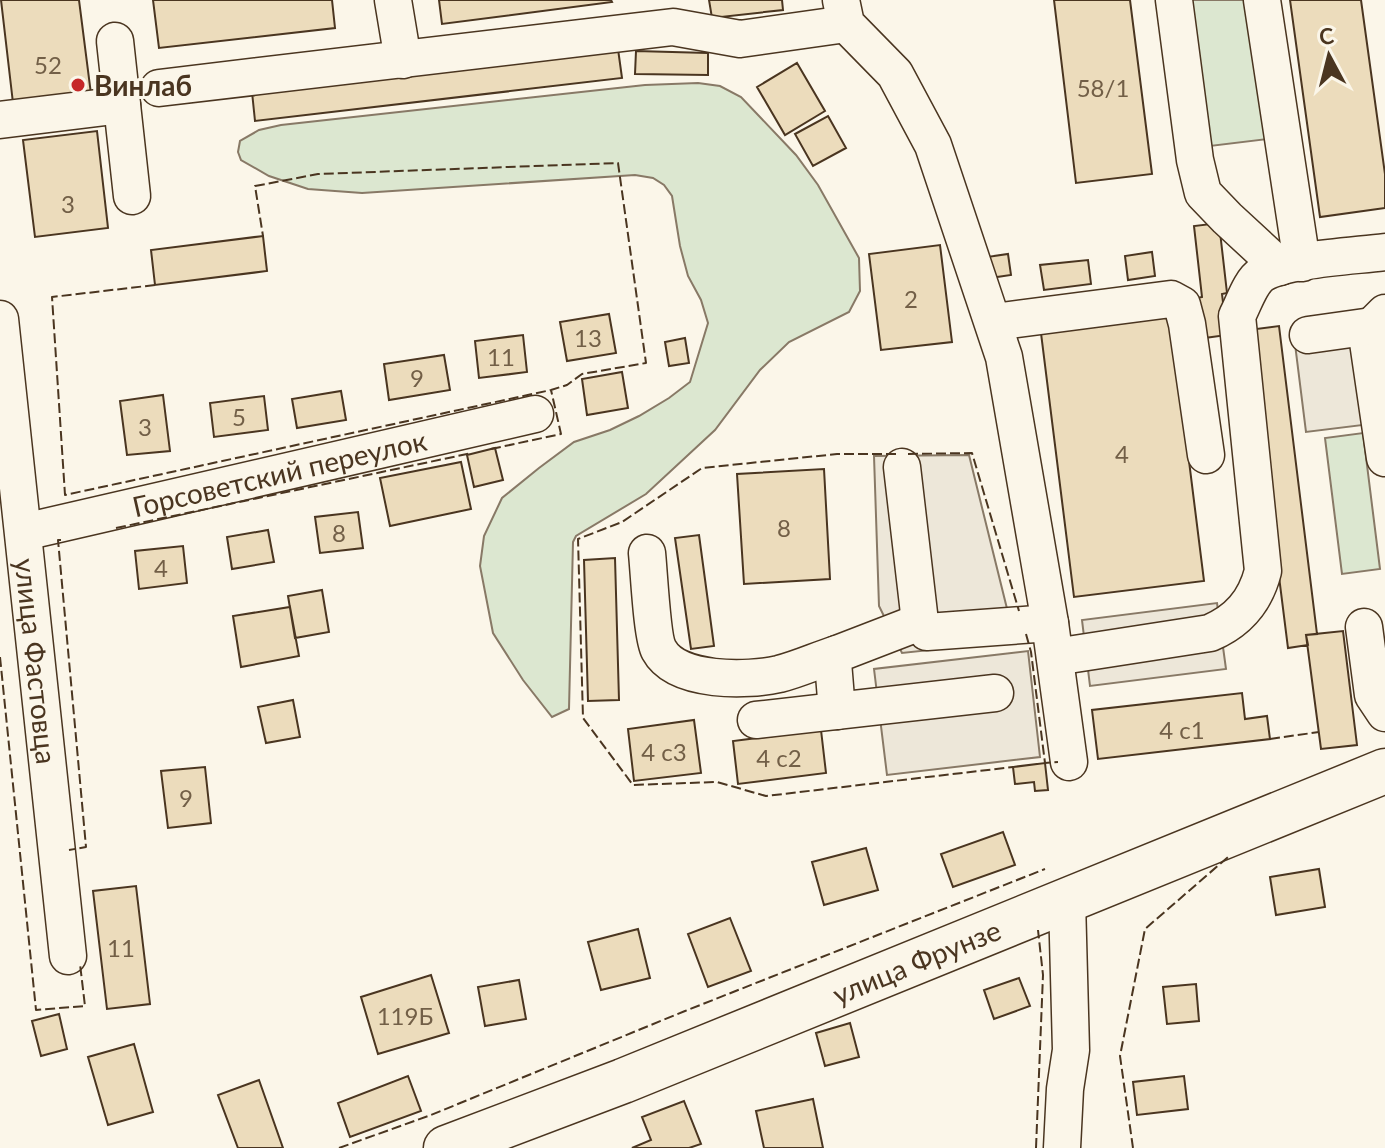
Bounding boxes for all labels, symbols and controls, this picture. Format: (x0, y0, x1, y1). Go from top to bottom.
north arrow (1289, 16, 1369, 96)
text: С (1318, 21, 1336, 50)
house number: 52 (34, 50, 62, 79)
place label: Винлаб (94, 68, 192, 102)
house number: 58/1 (1077, 73, 1129, 102)
marker: Винлаб (69, 76, 87, 94)
house number: 3 (61, 189, 75, 218)
house number: 2 (904, 284, 918, 313)
house number: 13 (574, 323, 602, 352)
house number: 11 (487, 342, 515, 371)
house number: 9 (410, 363, 424, 392)
house number: 5 (232, 402, 246, 431)
house number: 3 (138, 412, 152, 441)
street label: Горсоветский переулок (129, 423, 430, 523)
house number: 4 (1115, 439, 1129, 468)
house number: 8 (777, 513, 791, 542)
house number: 8 (332, 518, 346, 547)
house number: 4 (154, 553, 168, 582)
street label: улица Фастовца (9, 556, 64, 766)
house number: 4 с1 (1159, 715, 1205, 744)
house number: 4 с3 (641, 737, 687, 766)
house number: 4 с2 (756, 743, 802, 772)
house number: 9 (179, 783, 193, 812)
street label: улица Фрунзе (827, 912, 1005, 1011)
house number: 11 (107, 933, 135, 962)
house number: 119Б (377, 1001, 433, 1030)

